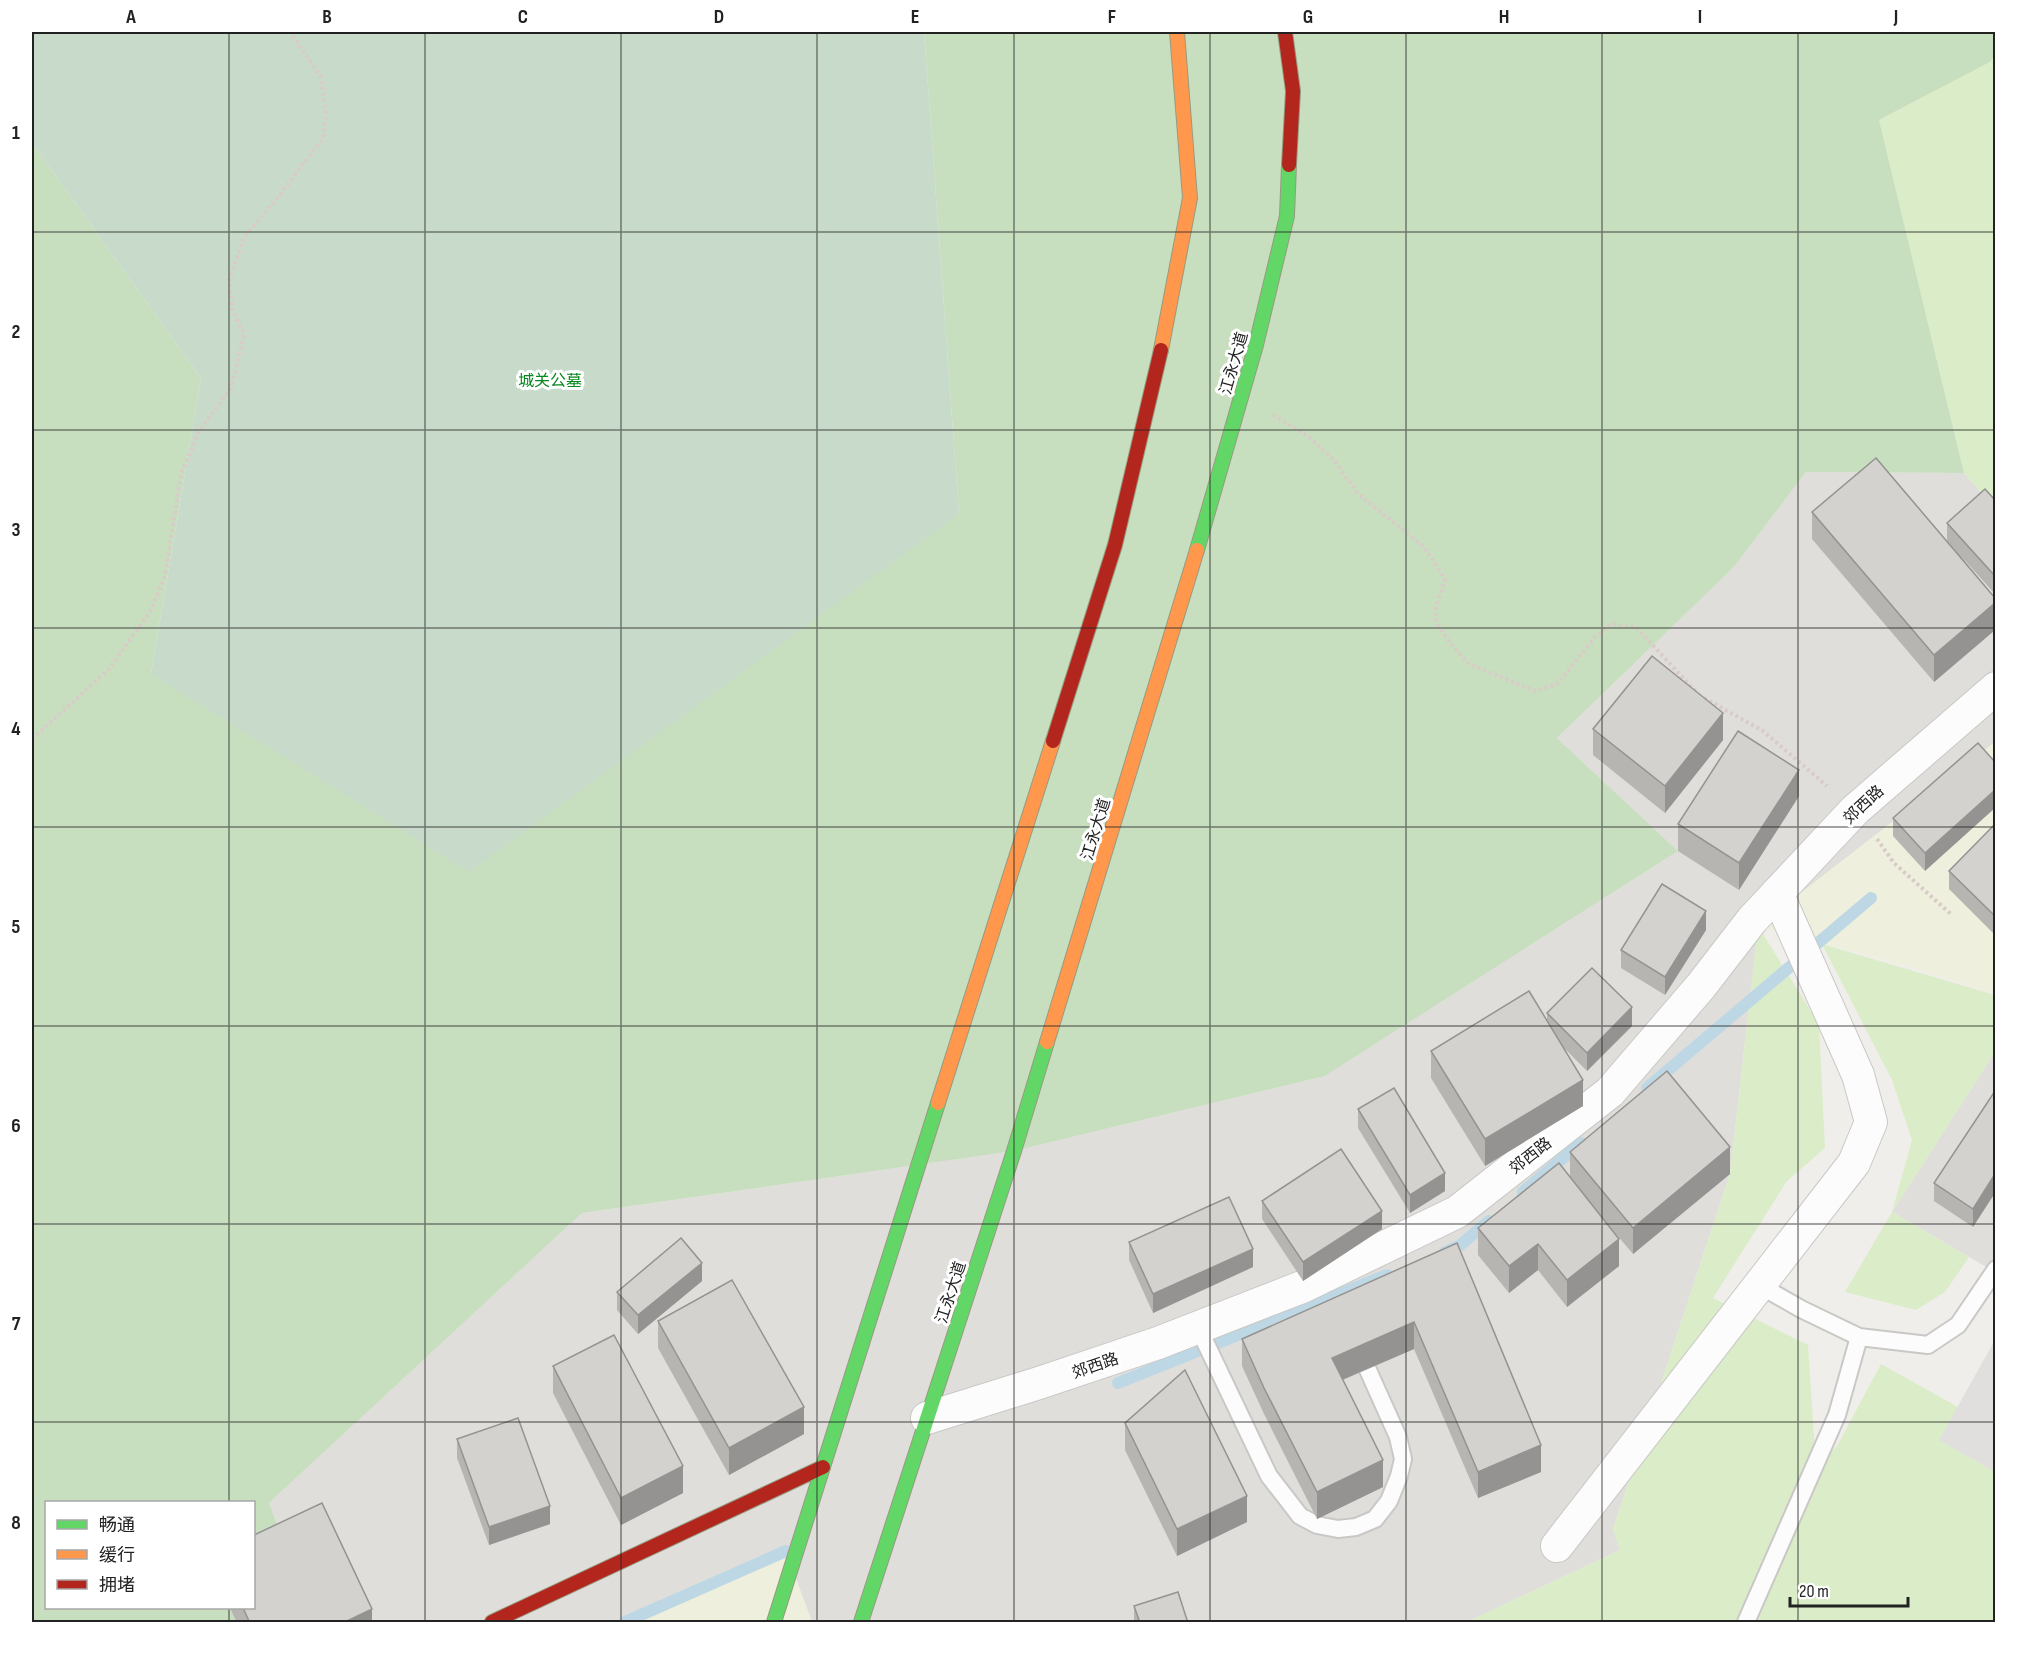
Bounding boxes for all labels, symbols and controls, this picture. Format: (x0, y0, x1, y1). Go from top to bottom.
text: A (125, 5, 136, 29)
text: B (322, 5, 332, 29)
text: C (518, 5, 528, 29)
text: D (714, 5, 724, 29)
text: E (911, 5, 919, 29)
text: F (1108, 5, 1116, 29)
text: G (1303, 5, 1313, 29)
text: H (1499, 5, 1509, 29)
text: I (1698, 5, 1702, 29)
text: J (1893, 5, 1898, 29)
text: 1 (12, 121, 20, 145)
text: 2 (12, 320, 20, 344)
street label: 江永大道 (1216, 330, 1252, 397)
park label: 城关公墓 (518, 372, 582, 391)
text: 3 (12, 518, 21, 542)
text: 4 (11, 717, 21, 741)
street label: 郊西路 (1840, 782, 1888, 828)
street label: 江永大道 (1078, 796, 1115, 863)
text: 5 (12, 915, 21, 939)
text: 6 (11, 1114, 21, 1138)
street label: 郊西路 (1506, 1134, 1556, 1178)
street label: 江永大道 (933, 1259, 970, 1326)
text: 7 (12, 1312, 21, 1336)
street label: 郊西路 (1070, 1350, 1121, 1383)
legend (45, 1501, 255, 1609)
text: 8 (11, 1511, 21, 1535)
text: 畅通 (99, 1515, 135, 1536)
text: 缓行 (99, 1545, 135, 1566)
scale bar (1790, 1570, 1908, 1608)
text: 拥堵 (99, 1575, 135, 1596)
text: 20 m (1799, 1581, 1829, 1602)

